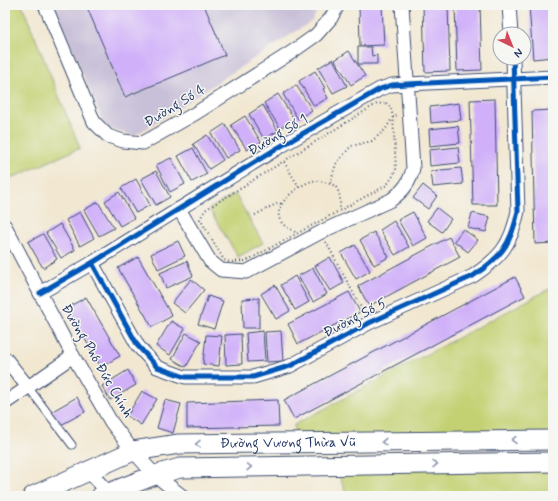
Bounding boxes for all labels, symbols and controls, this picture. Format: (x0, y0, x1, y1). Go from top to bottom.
north arrow (492, 26, 532, 66)
text: N (511, 45, 526, 60)
street label: Đường Số 4 (141, 81, 210, 133)
street label: Đường Số 1 (245, 110, 312, 162)
street label: Đường Số 5 (320, 294, 391, 343)
street label: Đường Phó Đức Chính (55, 301, 137, 422)
street label: Đường Vương Thừa Vũ (220, 433, 356, 454)
one-way arrow (511, 436, 517, 444)
one-way arrow (381, 438, 387, 446)
one-way arrow (195, 440, 201, 448)
one-way arrow (432, 460, 438, 468)
one-way arrow (246, 463, 252, 471)

